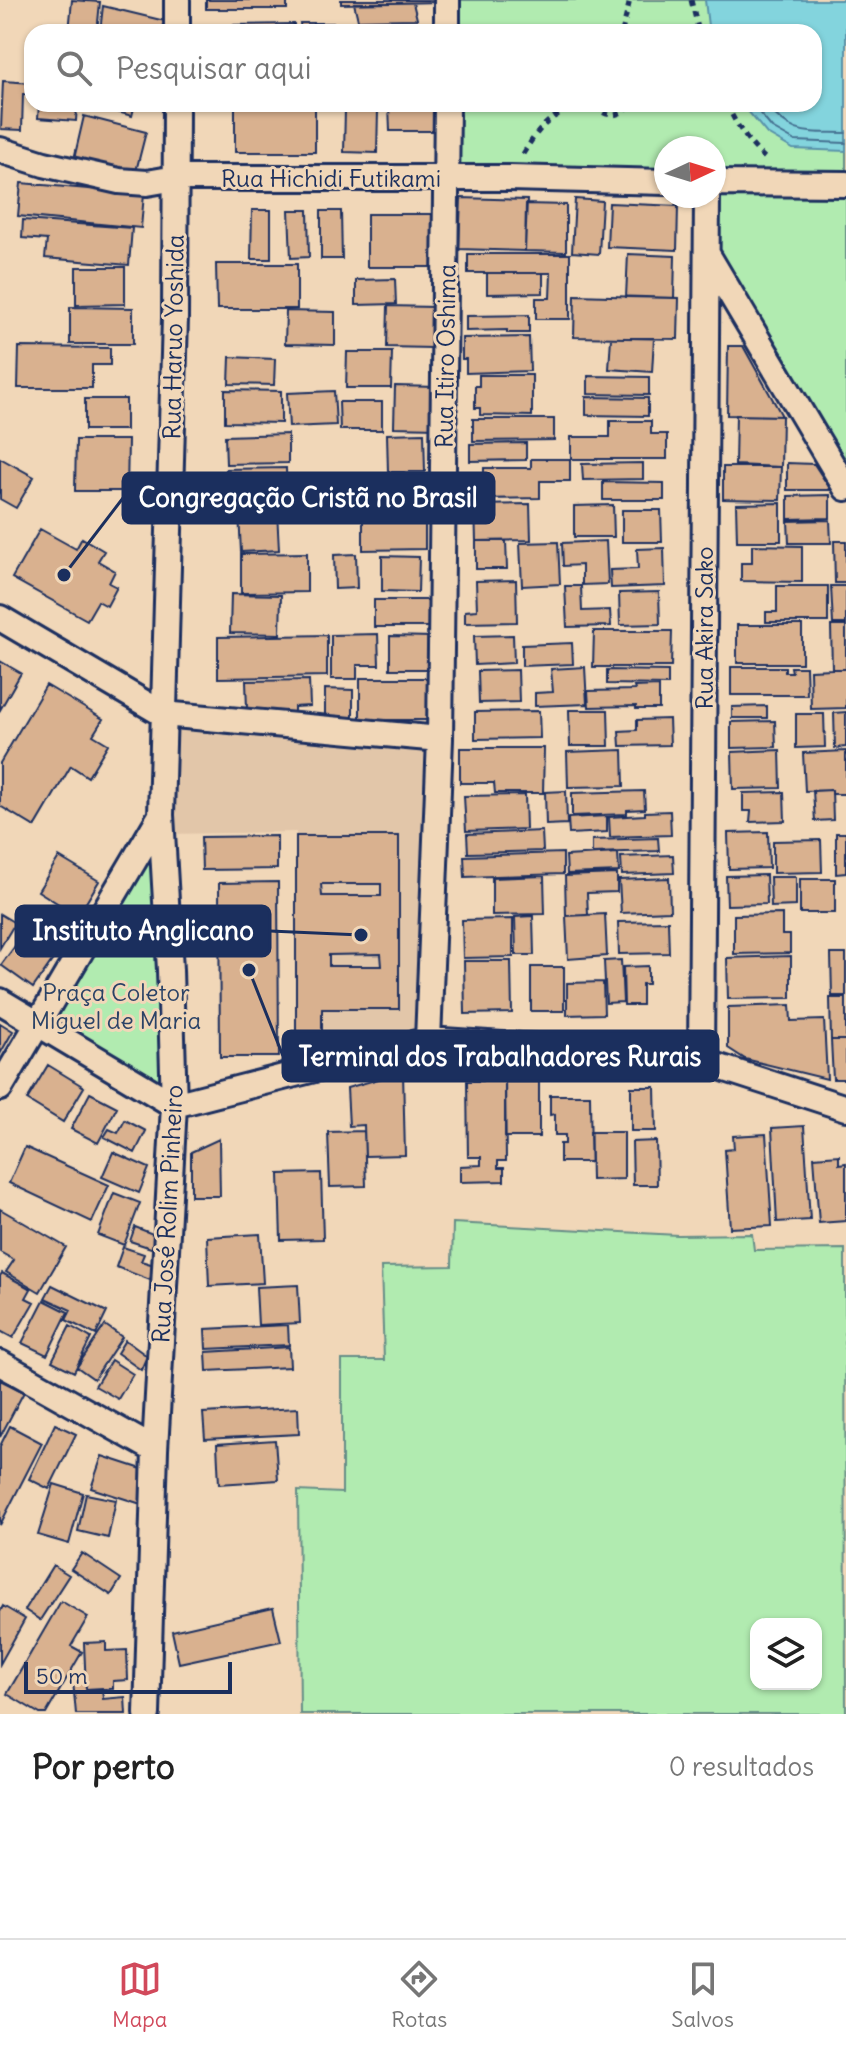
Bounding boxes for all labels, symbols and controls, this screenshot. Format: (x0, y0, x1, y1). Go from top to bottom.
search box (24, 24, 822, 112)
icon: search (52, 46, 96, 90)
text: Pesquisar aqui (116, 49, 312, 87)
north arrow (654, 136, 726, 208)
street label: Rua Hichidi Futikami (221, 163, 441, 193)
street label: Rua Haruo Yoshida (156, 234, 190, 440)
street label: Rua Itiro Oshima (428, 264, 462, 448)
callout: Congregação Cristã no Brasil (123, 473, 494, 523)
text: Congregação Cristã no Brasil (138, 481, 478, 514)
street label: Rua Akira Sako (689, 546, 719, 710)
callout: Instituto Anglicano (16, 906, 270, 956)
text: Instituto Anglicano (32, 914, 254, 947)
park label: Praça Coletor Miguel de Maria (31, 977, 201, 1035)
callout: Terminal dos Trabalhadores Rurais (283, 1031, 718, 1081)
text: Terminal dos Trabalhadores Rurais (299, 1040, 702, 1073)
street label: Rua José Rolim Pinheiro (145, 1084, 189, 1344)
map controls (750, 1618, 822, 1690)
button: layers (750, 1618, 822, 1690)
scale bar (24, 1658, 232, 1694)
text: 50 m (36, 1662, 88, 1690)
text: Por perto (32, 1745, 175, 1788)
text: 0 resultados (669, 1750, 814, 1783)
tab: Mapa (112, 1957, 167, 2033)
tab: Rotas (391, 1957, 447, 2033)
tab: Salvos (671, 1957, 734, 2033)

